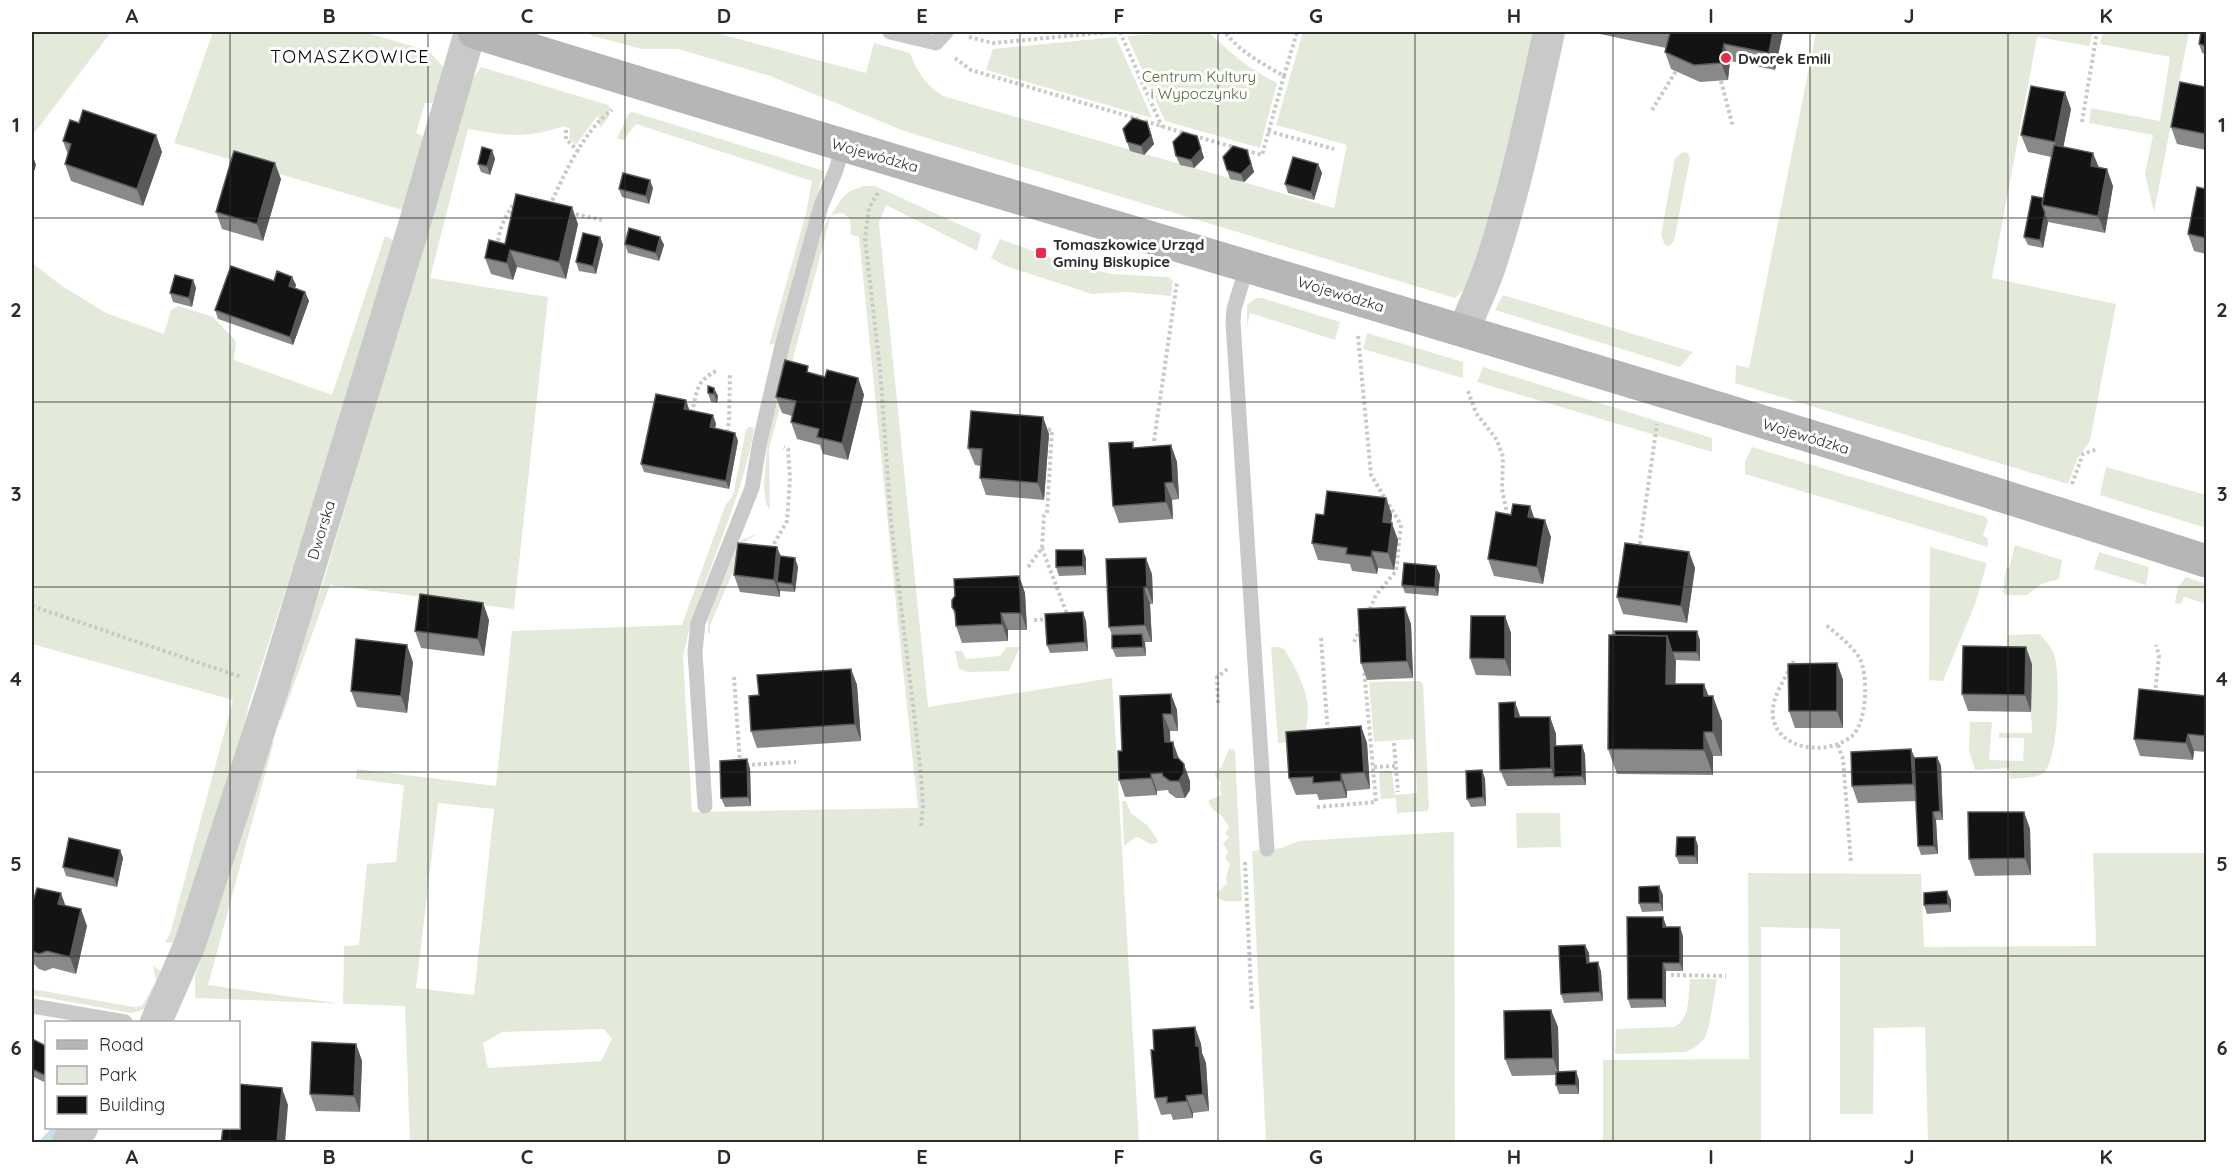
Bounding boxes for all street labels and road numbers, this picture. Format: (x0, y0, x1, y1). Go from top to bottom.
street label: Wojewódzka (829, 134, 921, 176)
street label: Wojewódzka (1295, 272, 1387, 316)
street label: Wojewódzka (1760, 414, 1852, 458)
street label: Dworska (303, 498, 339, 562)

